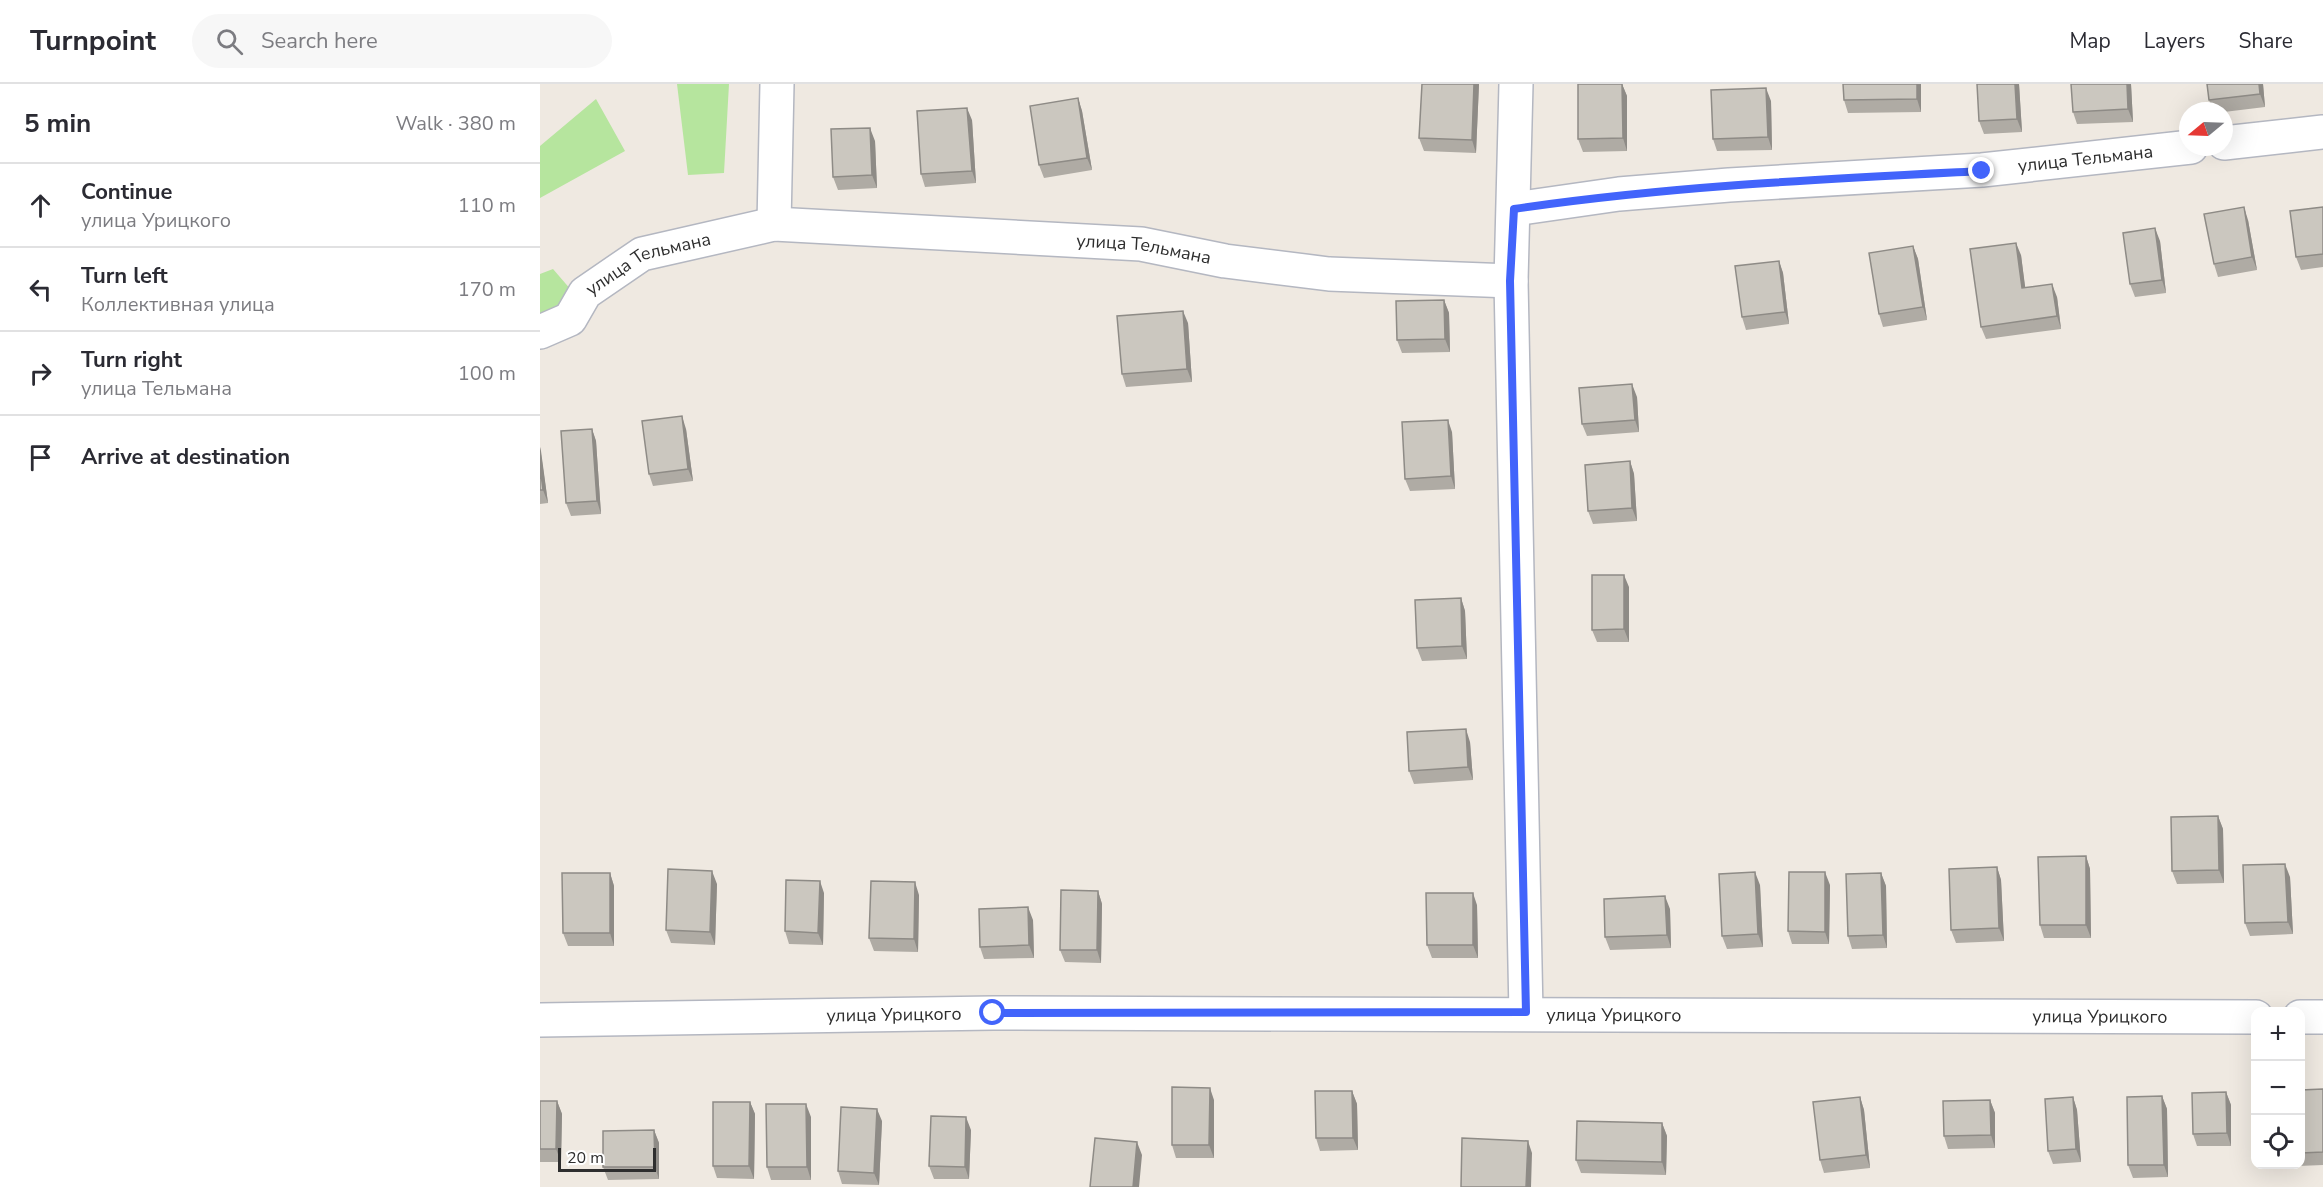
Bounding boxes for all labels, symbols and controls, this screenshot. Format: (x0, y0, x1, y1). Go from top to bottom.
search box (192, 14, 612, 68)
text: Turnpoint (30, 22, 156, 60)
icon: search (213, 25, 246, 58)
text: Search here (261, 26, 378, 56)
text: Map (2069, 27, 2111, 55)
text: Layers (2144, 27, 2205, 55)
text: Share (2238, 27, 2293, 55)
north arrow (2179, 102, 2233, 156)
text: 5 min (24, 106, 91, 141)
text: Walk · 380 m (396, 110, 516, 137)
street label: улица Тельмана (2017, 139, 2154, 178)
route end (1968, 157, 1994, 183)
text: Continue (81, 177, 172, 207)
icon: ahead (24, 189, 57, 222)
text: 110 m (458, 192, 516, 219)
text: улица Урицкого (81, 207, 231, 234)
street label: улица Тельмана (581, 227, 713, 301)
street label: улица Тельмана (1076, 228, 1213, 270)
text: Turn left (81, 261, 168, 291)
icon: left (24, 273, 57, 306)
text: 170 m (458, 276, 516, 303)
text: Коллективная улица (81, 291, 275, 318)
text: Turn right (81, 345, 182, 375)
icon: right (24, 357, 57, 390)
text: 100 m (458, 360, 516, 387)
text: улица Тельмана (81, 375, 232, 402)
icon: arrive (24, 441, 57, 474)
text: Arrive at destination (81, 442, 290, 472)
route start (979, 999, 1005, 1025)
street label: улица Урицкого (826, 1001, 962, 1028)
street label: улица Урицкого (1546, 1003, 1682, 1027)
street label: улица Урицкого (2032, 1004, 2168, 1029)
map controls (2251, 1007, 2305, 1169)
button: + (2251, 1007, 2305, 1061)
button: − (2251, 1061, 2305, 1115)
button: locate (2251, 1115, 2305, 1169)
scale bar (558, 1145, 656, 1172)
text: 20 m (567, 1147, 604, 1169)

